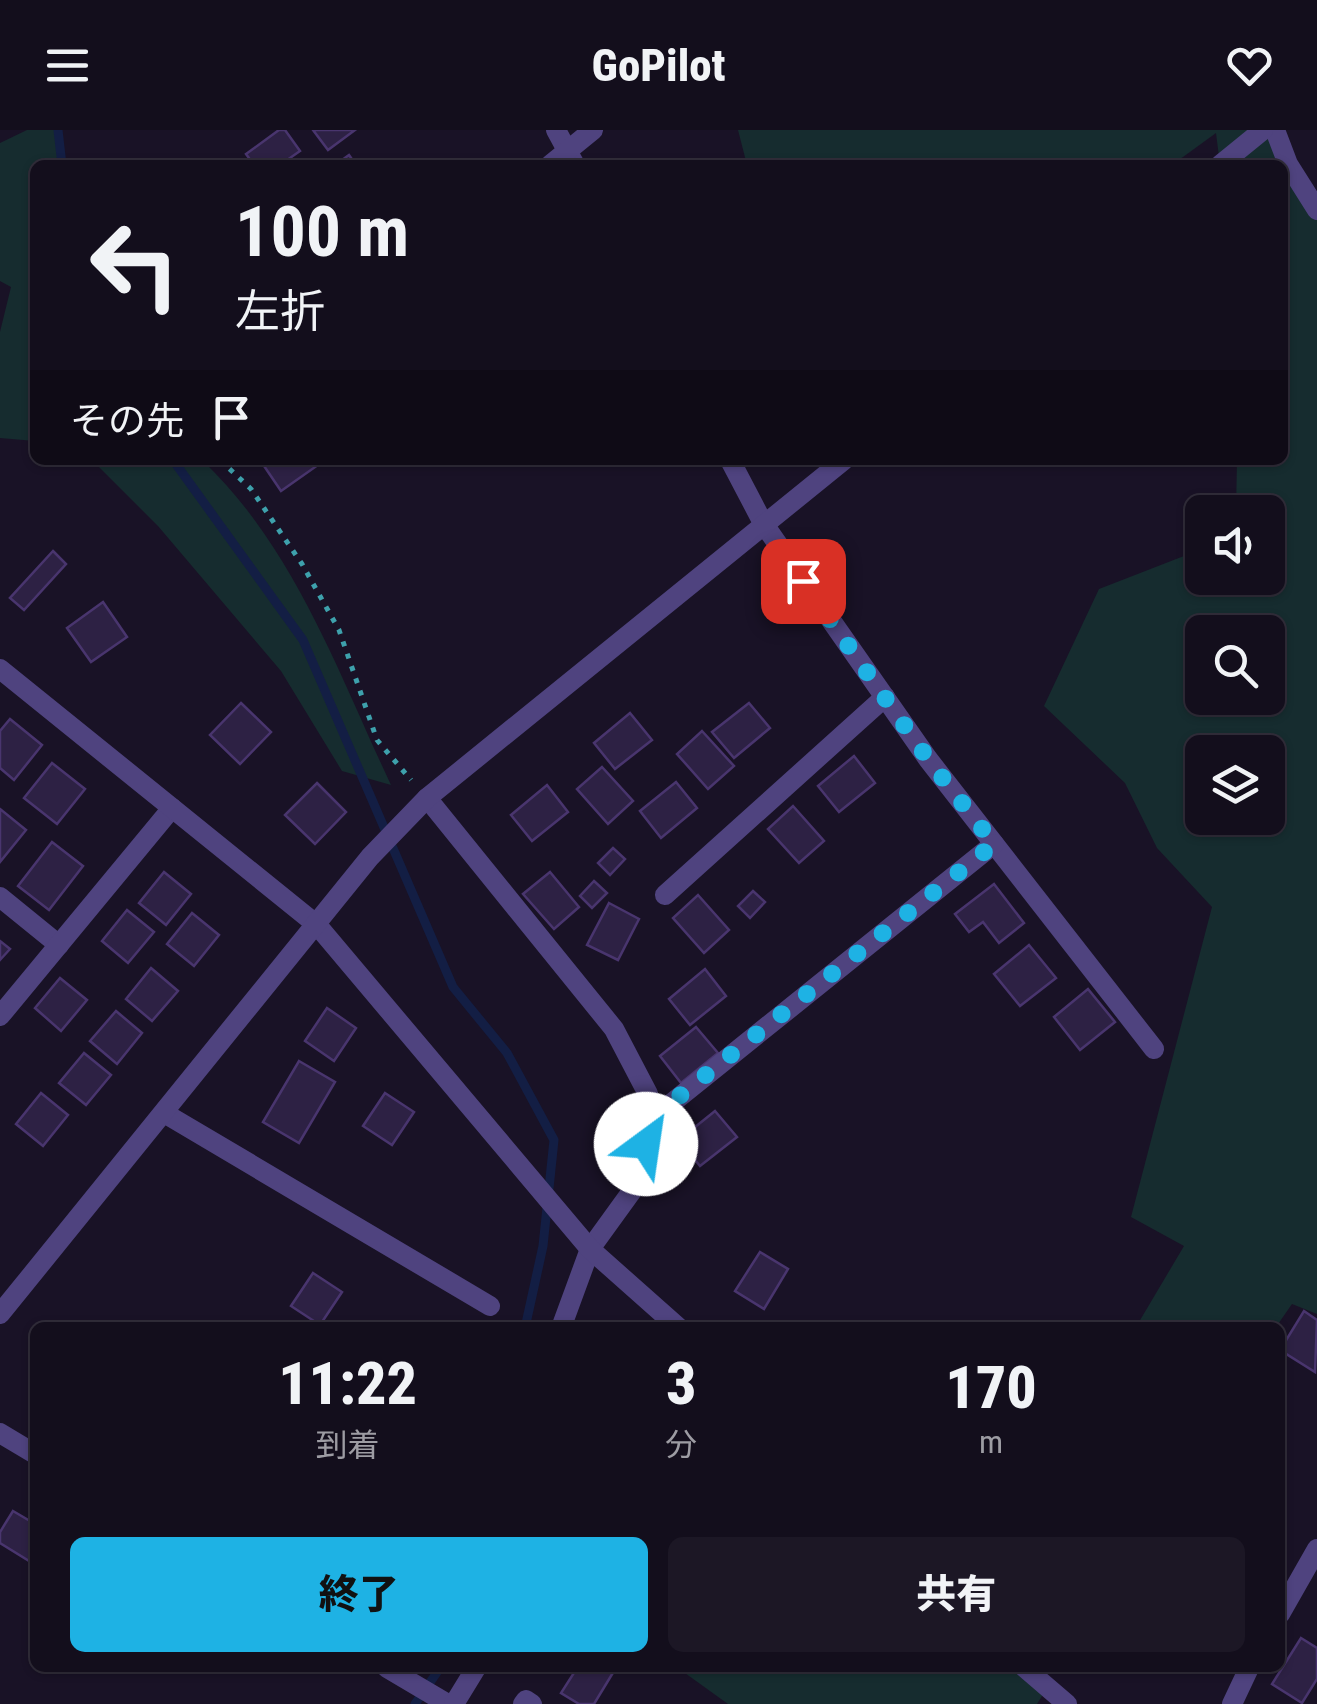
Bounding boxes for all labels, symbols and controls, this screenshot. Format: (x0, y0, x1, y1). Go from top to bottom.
icon: menu (40, 38, 95, 93)
icon: heart (1222, 38, 1277, 93)
text: GoPilot (592, 39, 725, 92)
text: 100 m (235, 191, 409, 273)
icon: left (70, 200, 200, 330)
text: 左折 (235, 285, 325, 338)
icon: arrive (204, 390, 259, 445)
text: その先 (70, 399, 184, 443)
map controls (1185, 495, 1285, 835)
button: sound (1185, 495, 1285, 595)
pin (761, 539, 846, 624)
icon: arrive (776, 554, 831, 609)
button: search (1185, 615, 1285, 715)
button: layers (1185, 735, 1285, 835)
position arrow (594, 1092, 698, 1196)
text: 11:22 (278, 1348, 417, 1419)
text: 3 (666, 1348, 696, 1419)
text: 170 (945, 1352, 1037, 1423)
text: m (979, 1423, 1003, 1461)
text: 到着 (316, 1426, 380, 1464)
text: 分 (665, 1426, 697, 1464)
button: 終了 (70, 1537, 648, 1652)
button: 共有 (668, 1537, 1245, 1652)

